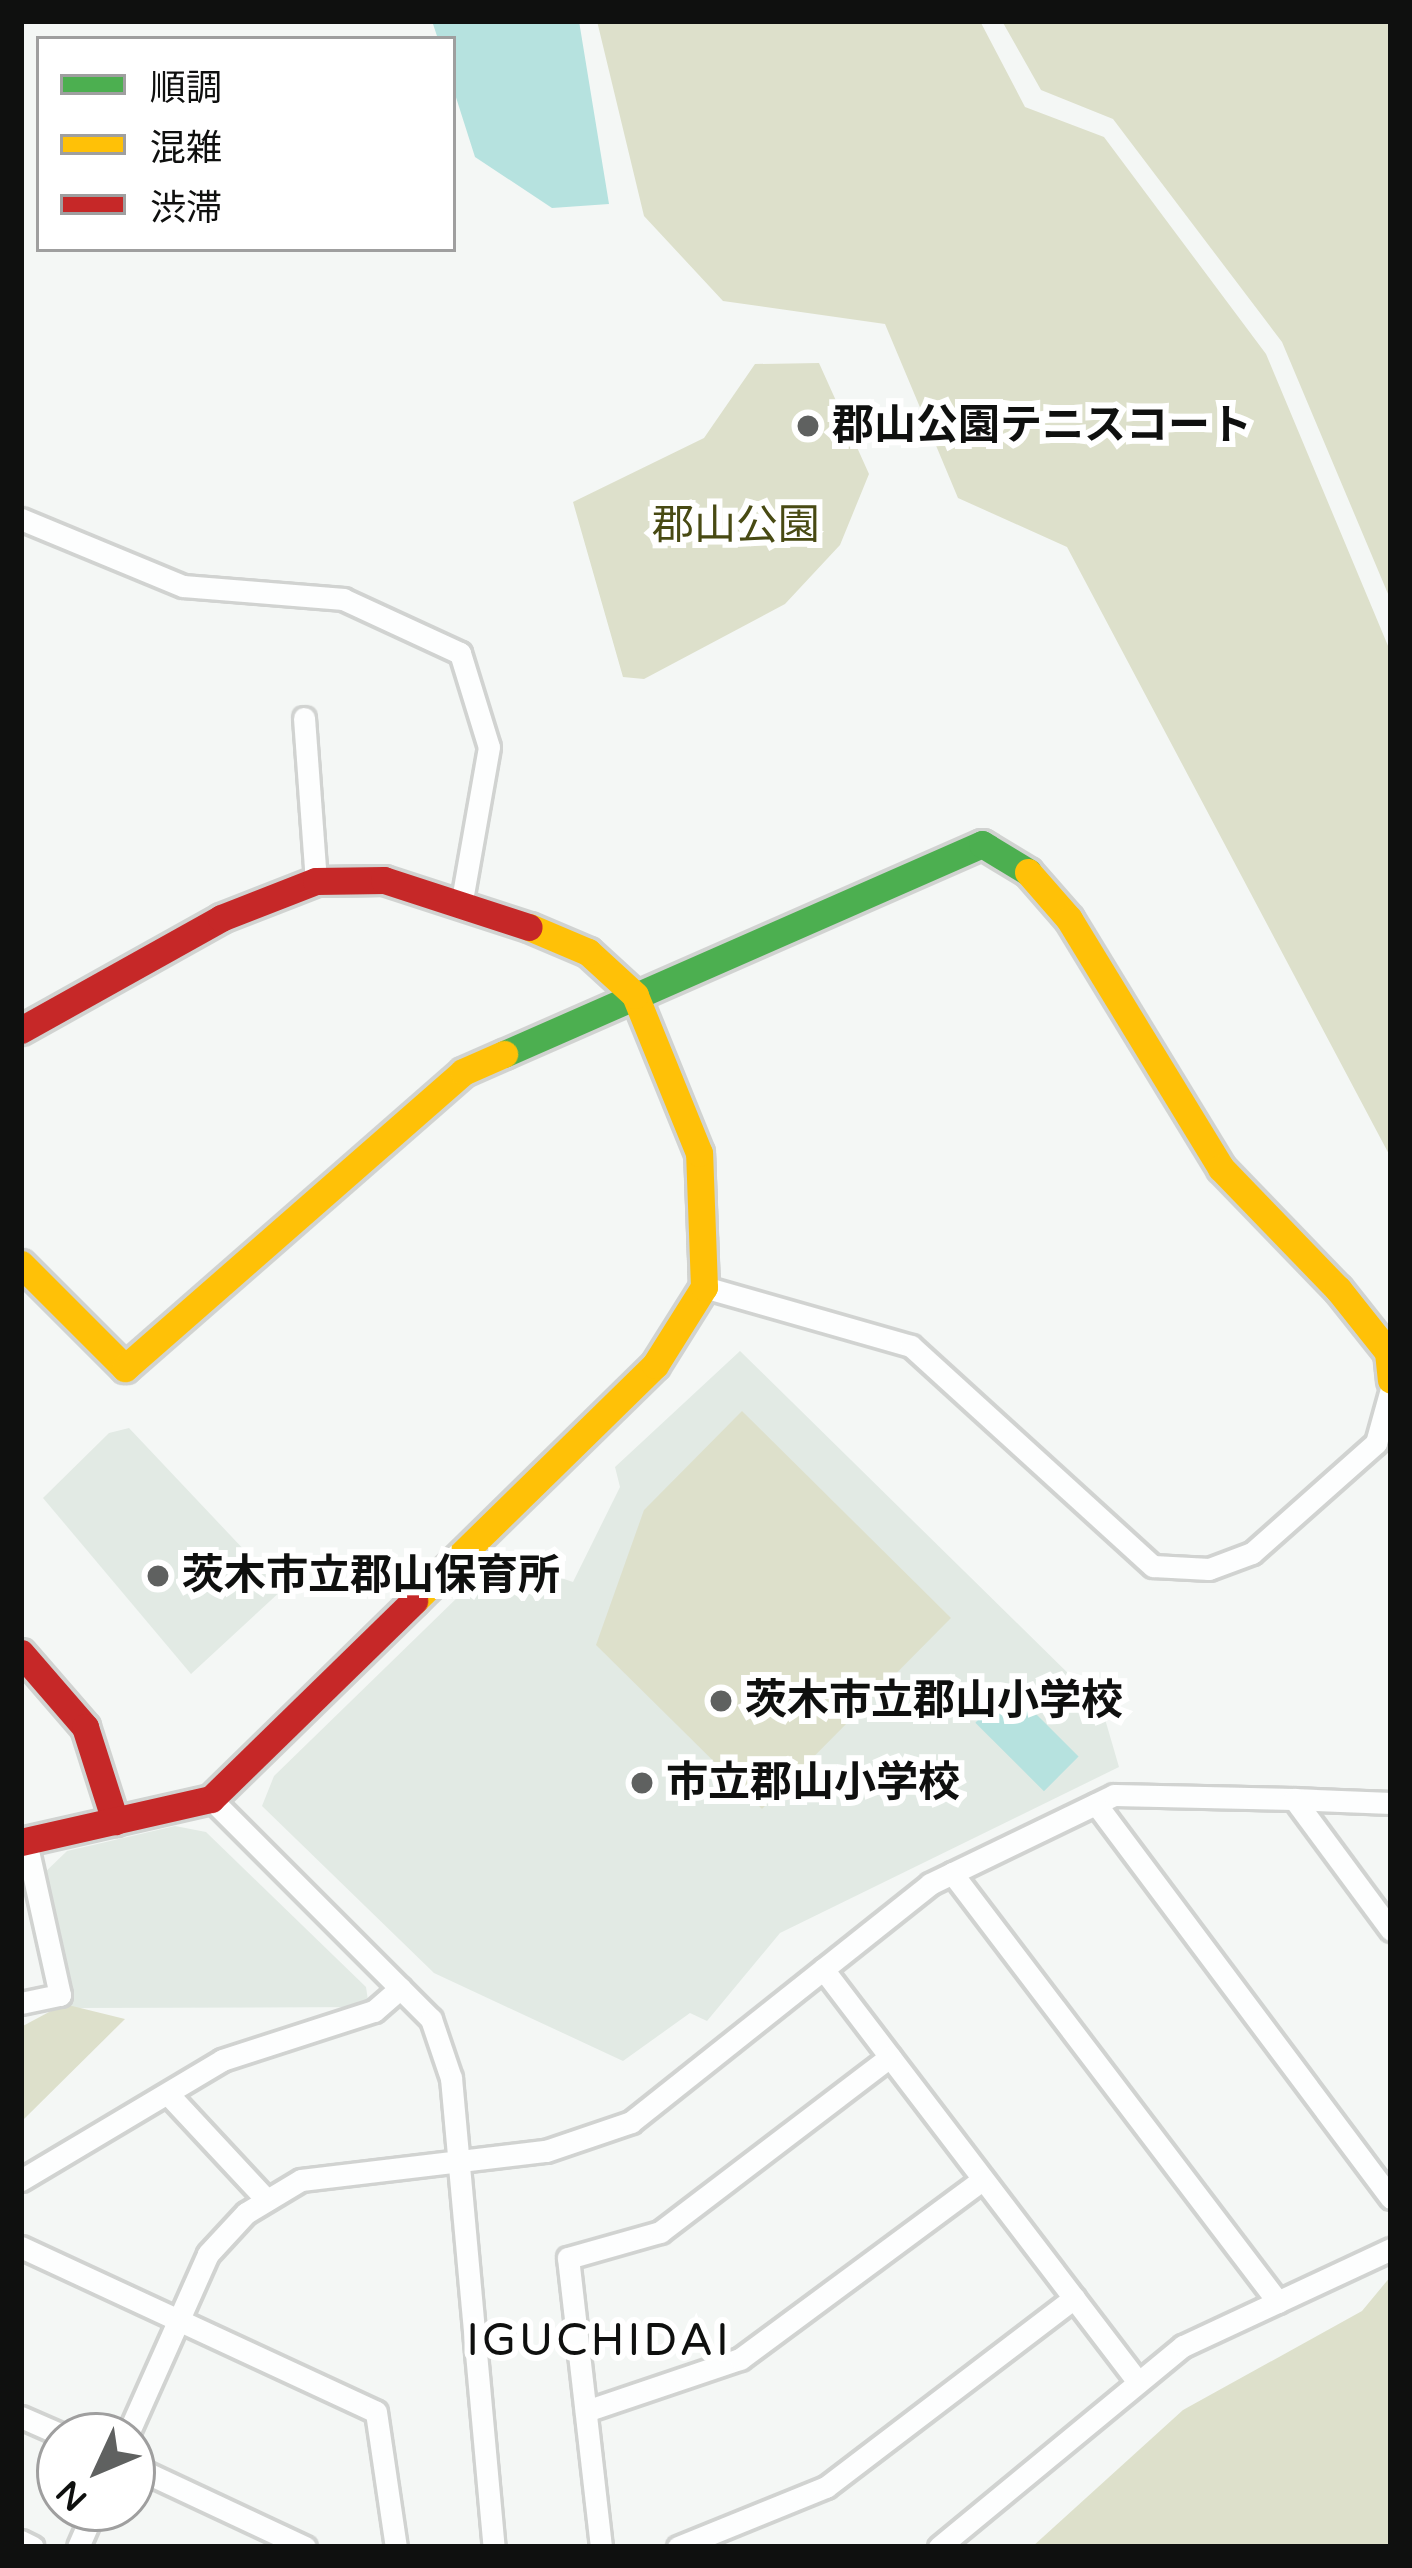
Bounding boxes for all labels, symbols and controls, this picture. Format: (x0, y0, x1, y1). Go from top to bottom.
legend (36, 36, 456, 252)
text: 順調 (150, 67, 222, 110)
text: 混雑 (150, 127, 222, 170)
text: 渋滞 (150, 187, 222, 230)
place label: 郡山公園テニスコート (832, 401, 1252, 451)
marker: 郡山公園テニスコート (795, 413, 821, 439)
park label: 郡山公園 (652, 501, 820, 551)
place label: 茨木市立郡山保育所 (182, 1551, 560, 1601)
marker: 茨木市立郡山保育所 (145, 1563, 171, 1589)
place label: 茨木市立郡山小学校 (745, 1676, 1123, 1726)
marker: 茨木市立郡山小学校 (708, 1688, 734, 1714)
place label: 市立郡山小学校 (666, 1758, 960, 1808)
marker: 市立郡山小学校 (629, 1770, 655, 1796)
district label: IGUCHIDAI (466, 2315, 732, 2369)
north arrow (36, 2412, 156, 2532)
text: N (49, 2472, 95, 2518)

